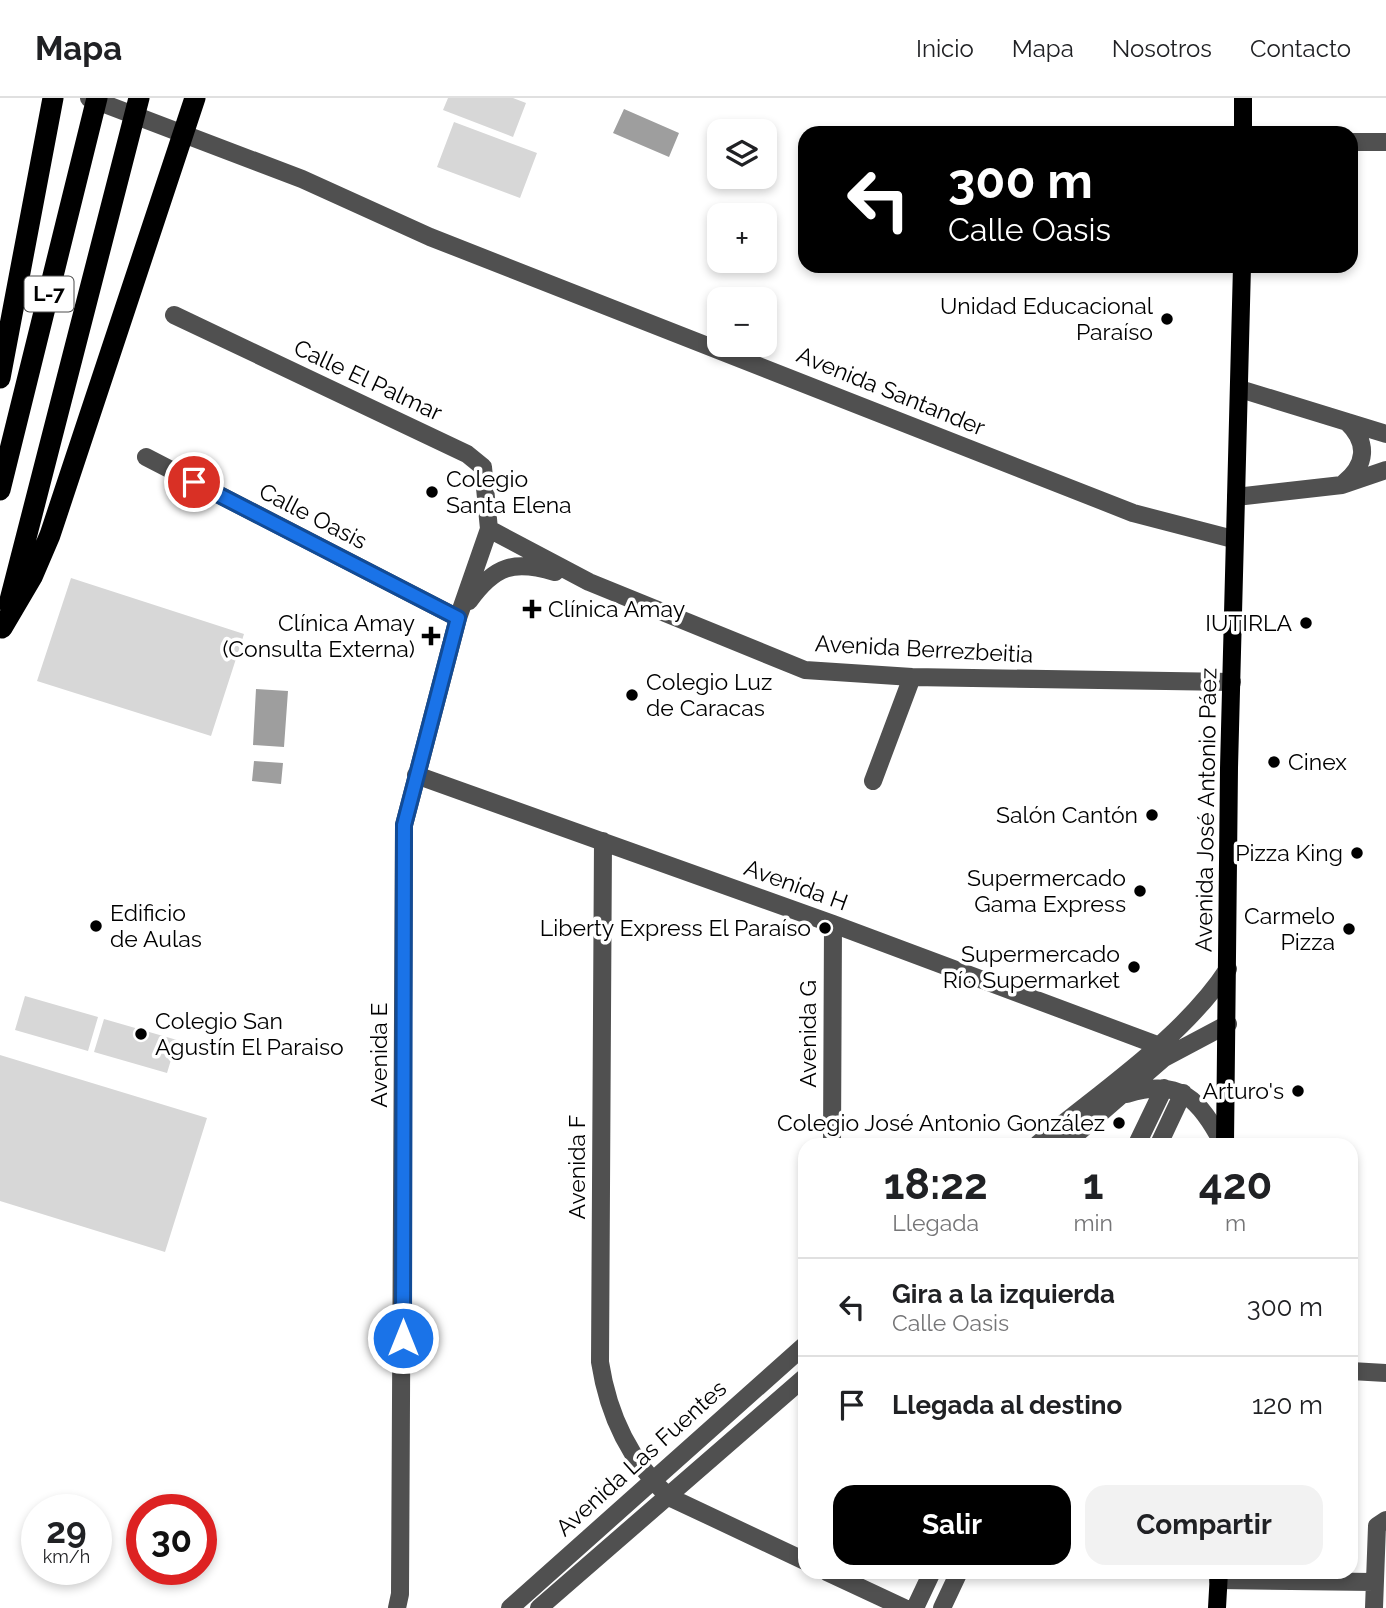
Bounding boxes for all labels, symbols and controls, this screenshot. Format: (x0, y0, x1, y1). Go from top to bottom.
text: Mapa (35, 29, 122, 68)
text: Inicio (916, 34, 974, 63)
text: Mapa (1012, 34, 1074, 63)
text: Nosotros (1112, 34, 1212, 63)
text: Contacto (1250, 34, 1351, 63)
map controls (707, 119, 777, 357)
button: layers (707, 119, 777, 189)
text: 300 m (948, 152, 1093, 209)
icon: left (833, 154, 924, 245)
button: + (707, 203, 777, 273)
text: Calle Oasis (948, 211, 1111, 248)
road number: L-7 (24, 276, 74, 312)
button: − (707, 287, 777, 357)
place label: Unidad Educacional Paraíso (940, 292, 1154, 345)
marker: Unidad Educacional Paraíso (1159, 311, 1175, 327)
street label: Calle El Palmar (290, 333, 447, 426)
street label: Avenida Santander (793, 340, 989, 441)
pin (164, 452, 224, 512)
icon: arrive (175, 463, 213, 501)
place label: Colegio Santa Elena (446, 465, 572, 518)
street label: Calle Oasis (255, 477, 372, 554)
marker: Colegio Santa Elena (424, 484, 440, 500)
place label: Clínica Amay (548, 595, 685, 622)
marker: Clínica Amay (522, 599, 542, 619)
place label: Clínica Amay (Consulta Externa) (222, 609, 415, 662)
place label: IUTIRLA (1205, 609, 1292, 636)
marker: IUTIRLA (1298, 615, 1314, 631)
marker: Clínica Amay (Consulta Externa) (421, 626, 441, 646)
street label: Avenida Berrezbeitia (814, 629, 1034, 668)
place label: Colegio Luz de Caracas (646, 668, 772, 721)
street label: Avenida José Antonio Páez (1190, 668, 1221, 952)
marker: Colegio Luz de Caracas (624, 687, 640, 703)
place label: Cinex (1288, 748, 1347, 775)
marker: Cinex (1266, 754, 1282, 770)
place label: Salón Cantón (996, 801, 1138, 828)
marker: Salón Cantón (1144, 807, 1160, 823)
place label: Pizza King (1235, 839, 1343, 866)
marker: Pizza King (1349, 845, 1365, 861)
street label: Avenida H (741, 853, 852, 916)
place label: Supermercado Gama Express (967, 864, 1126, 917)
marker: Supermercado Gama Express (1132, 883, 1148, 899)
place label: Edificio de Aulas (110, 899, 202, 952)
place label: Carmelo Pizza (1244, 902, 1335, 955)
place label: Liberty Express El Paraíso (540, 914, 811, 941)
marker: Edificio de Aulas (88, 918, 104, 934)
marker: Liberty Express El Paraíso (817, 920, 833, 936)
marker: Carmelo Pizza (1341, 921, 1357, 937)
place label: Supermercado Río Supermarket (943, 940, 1120, 993)
marker: Supermercado Río Supermarket (1126, 959, 1142, 975)
street label: Avenida G (794, 980, 821, 1088)
street label: Avenida E (365, 1002, 392, 1108)
place label: Colegio San Agustín El Paraiso (155, 1007, 344, 1060)
marker: Colegio San Agustín El Paraiso (133, 1026, 149, 1042)
place label: Arturo's (1203, 1077, 1284, 1104)
marker: Arturo's (1290, 1083, 1306, 1099)
place label: Colegio José Antonio González (777, 1109, 1105, 1136)
street label: Avenida F (563, 1115, 590, 1219)
marker: Colegio José Antonio González (1111, 1115, 1127, 1131)
text: 18:22 (884, 1160, 988, 1209)
text: 1 (1083, 1160, 1104, 1209)
text: 420 (1199, 1160, 1272, 1209)
text: Llegada (892, 1209, 979, 1236)
text: min (1073, 1209, 1113, 1236)
text: m (1225, 1209, 1246, 1236)
text: Gira a la izquierda (892, 1279, 1115, 1309)
icon: left (833, 1288, 871, 1326)
text: 300 m (1247, 1292, 1323, 1322)
position arrow (366, 1301, 440, 1375)
text: Calle Oasis (892, 1309, 1009, 1336)
street label: Avenida Las Fuentes (550, 1374, 731, 1541)
icon: arrive (833, 1386, 871, 1424)
text: Llegada al destino (892, 1390, 1122, 1420)
text: 120 m (1252, 1390, 1323, 1420)
button: Salir (833, 1485, 1071, 1565)
button: Compartir (1085, 1485, 1323, 1565)
speed limit sign: 30 (126, 1494, 217, 1585)
text: 29 (46, 1510, 87, 1551)
text: km/h (43, 1546, 90, 1567)

